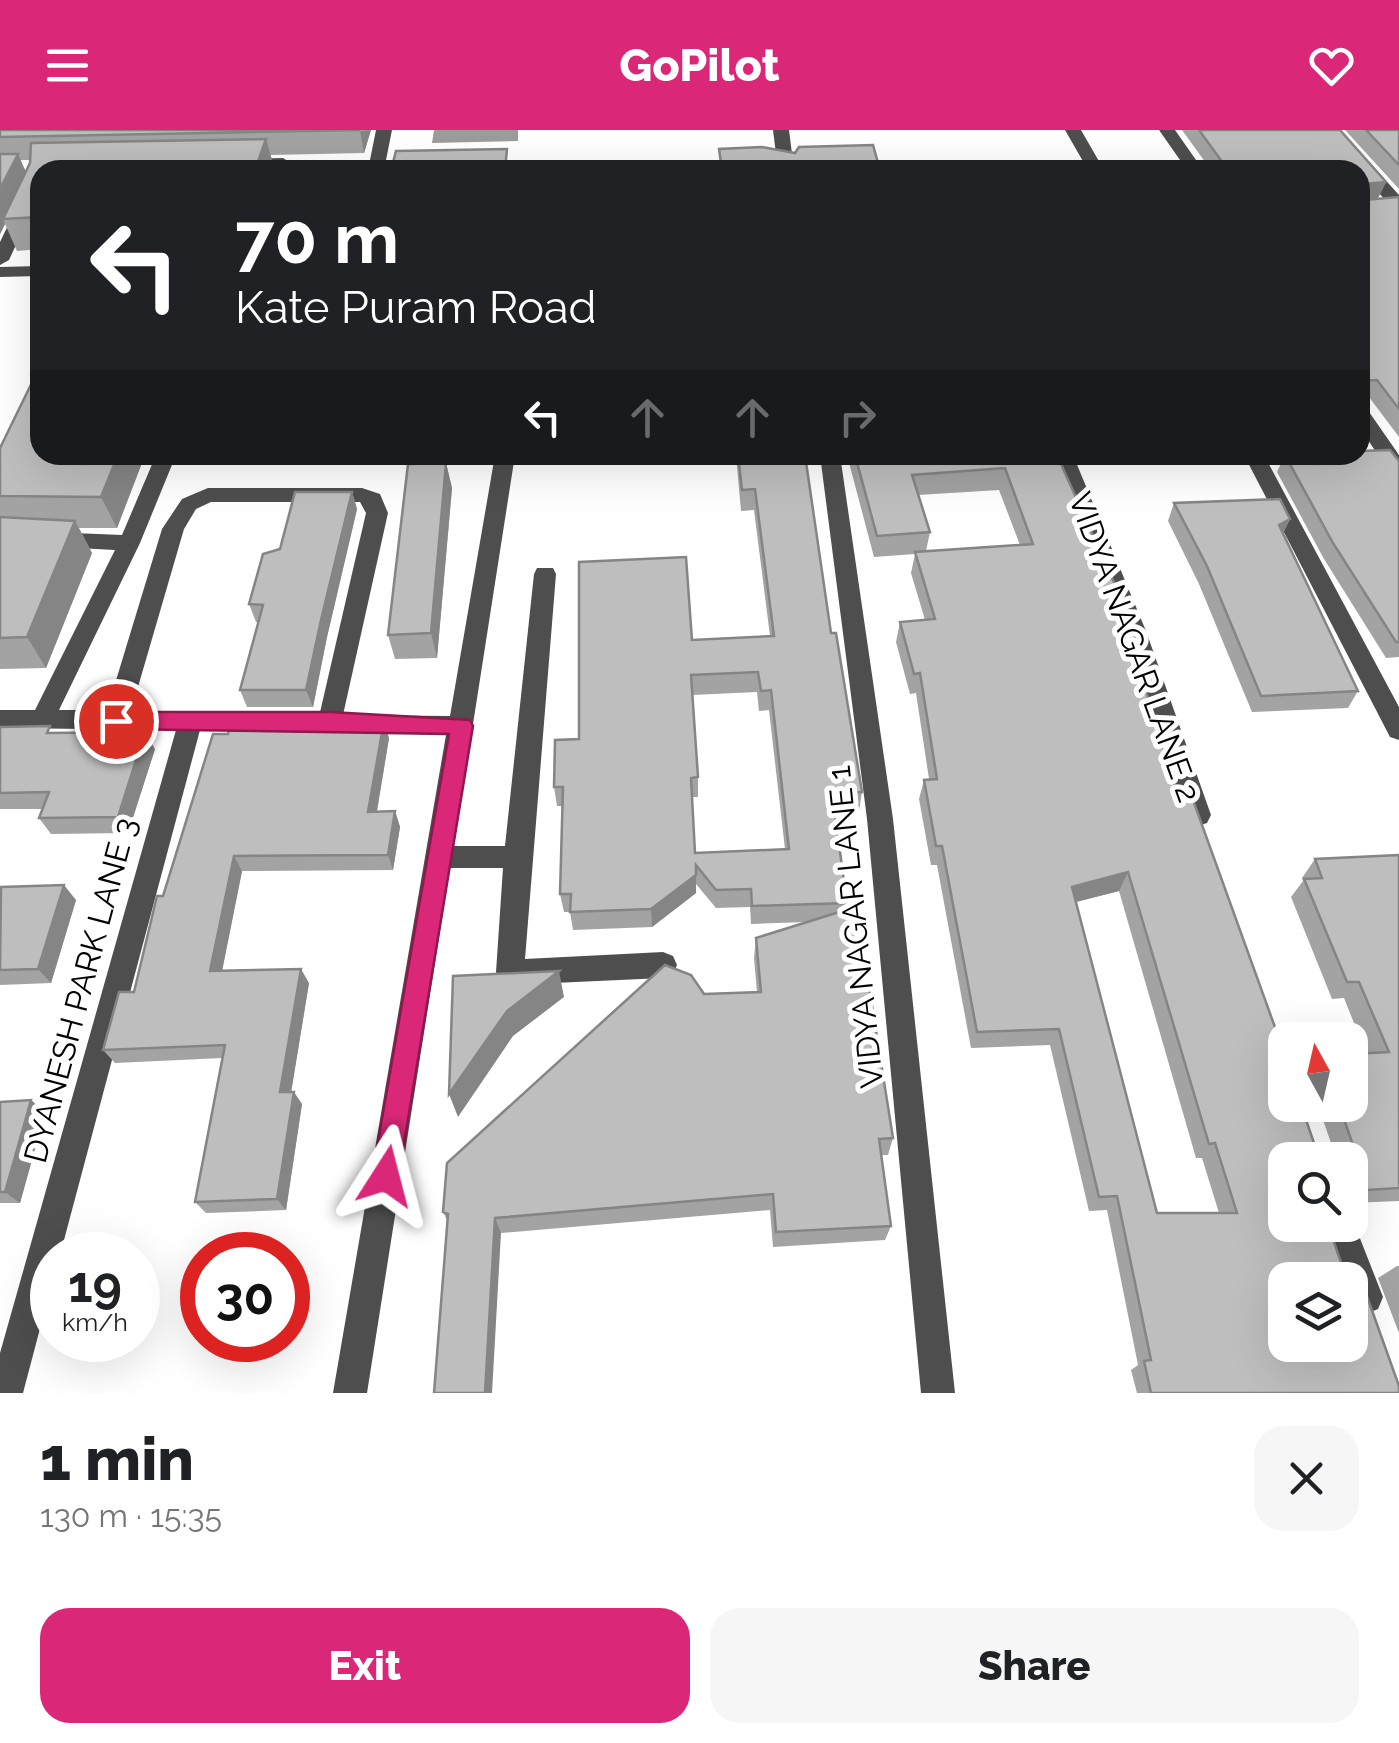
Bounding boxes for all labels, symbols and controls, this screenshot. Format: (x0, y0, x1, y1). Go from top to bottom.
icon: menu (40, 38, 95, 93)
icon: heart (1304, 38, 1359, 93)
text: GoPilot (619, 39, 780, 92)
text: 70 m (235, 197, 399, 279)
icon: left (70, 200, 200, 330)
text: Kate Puram Road (235, 281, 597, 334)
icon: left (515, 390, 570, 445)
icon: ahead (620, 390, 675, 445)
icon: ahead (725, 390, 780, 445)
icon: right (830, 390, 885, 445)
street label: VIDYA NAGAR LANE 2 (1062, 487, 1208, 807)
pin (74, 679, 159, 764)
icon: arrive (89, 694, 144, 749)
street label: VIDYA NAGAR LANE 1 (820, 764, 890, 1090)
street label: DYANESH PARK LANE 3 (16, 813, 144, 1167)
north arrow (1268, 1022, 1368, 1122)
map controls (1268, 1022, 1368, 1362)
position arrow (334, 1124, 438, 1228)
button: search (1268, 1142, 1368, 1242)
speed limit sign: 30 (180, 1232, 310, 1362)
text: 19 (68, 1255, 122, 1314)
button: layers (1268, 1262, 1368, 1362)
text: km/h (62, 1307, 128, 1337)
text: 1 min (40, 1424, 194, 1494)
button: close (1254, 1426, 1359, 1531)
text: 130 m · 15:35 (40, 1497, 222, 1534)
button: Exit (40, 1608, 690, 1723)
button: Share (710, 1608, 1359, 1723)

